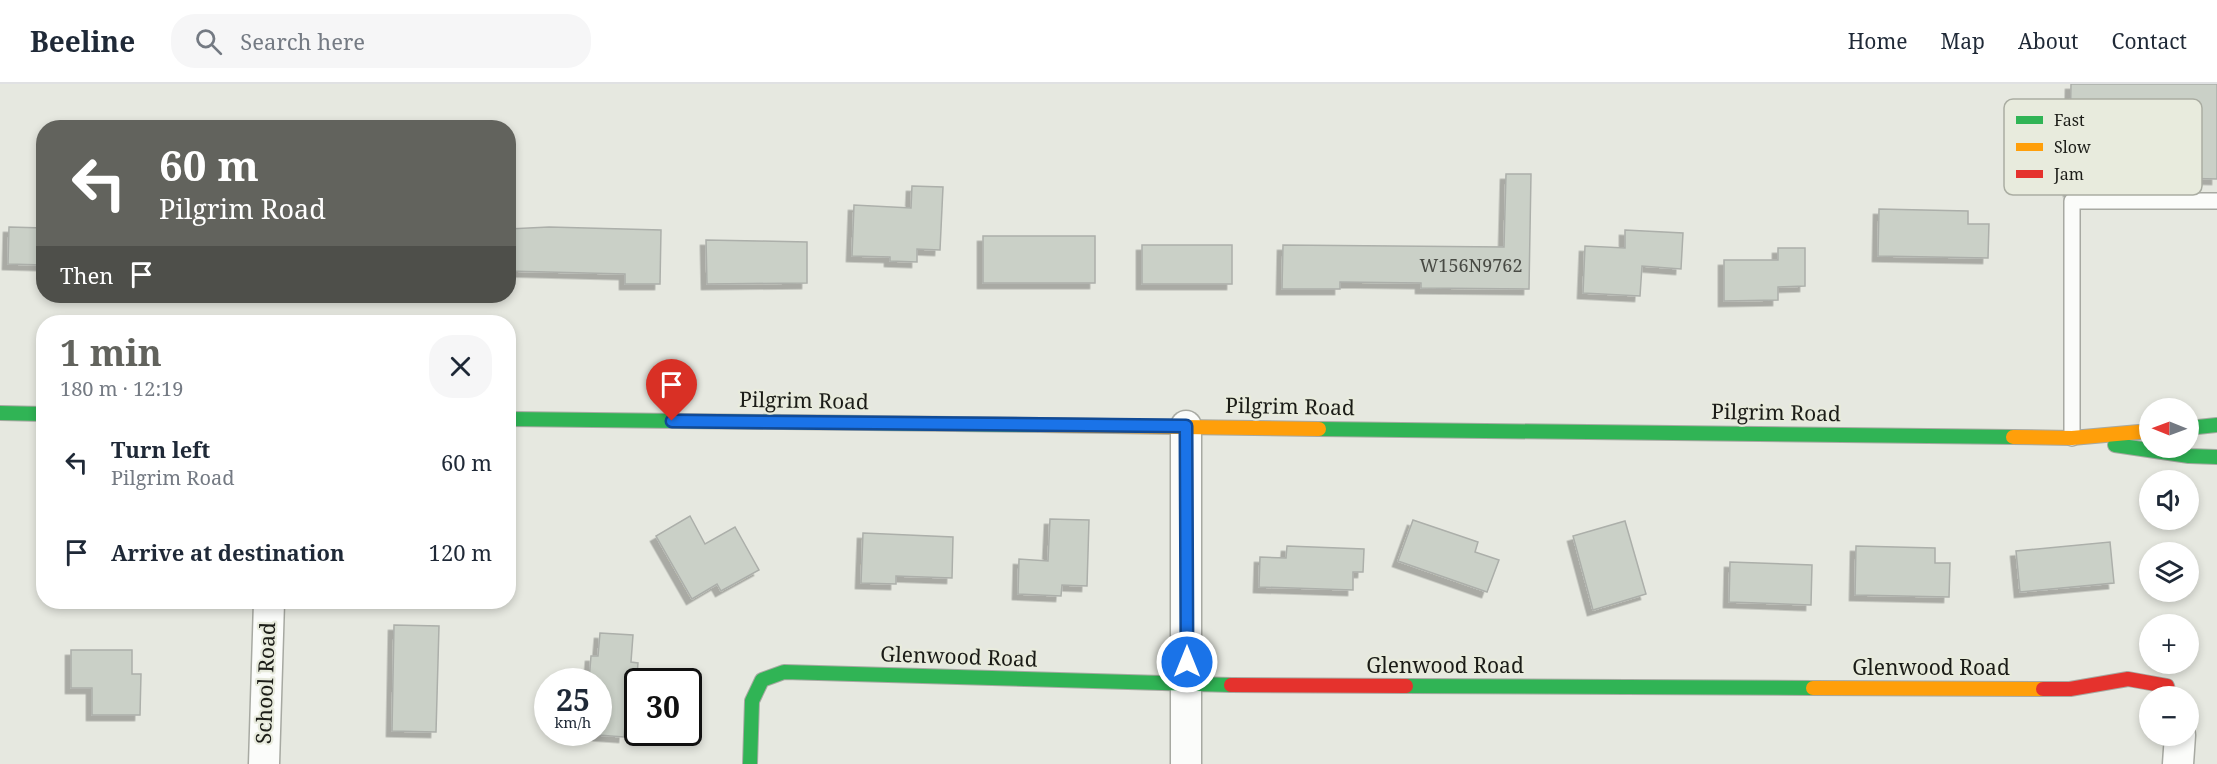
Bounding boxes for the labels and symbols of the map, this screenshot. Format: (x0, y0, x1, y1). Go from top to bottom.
legend (2004, 99, 2202, 195)
text: Fast (2054, 109, 2085, 131)
text: Slow (2054, 136, 2091, 158)
text: Jam (2053, 163, 2084, 185)
house number: W156N9762 (1419, 253, 1523, 277)
pin (646, 359, 697, 421)
street label: Pilgrim Road (739, 385, 869, 415)
street label: Pilgrim Road (1225, 391, 1355, 421)
street label: Pilgrim Road (1711, 397, 1841, 427)
north arrow (2139, 398, 2199, 458)
street label: School Road (249, 621, 281, 744)
position arrow (1155, 630, 1219, 694)
street label: Glenwood Road (880, 639, 1038, 673)
street label: Glenwood Road (1366, 651, 1524, 679)
street label: Glenwood Road (1852, 653, 2010, 681)
speed limit sign: 30 (624, 668, 702, 746)

